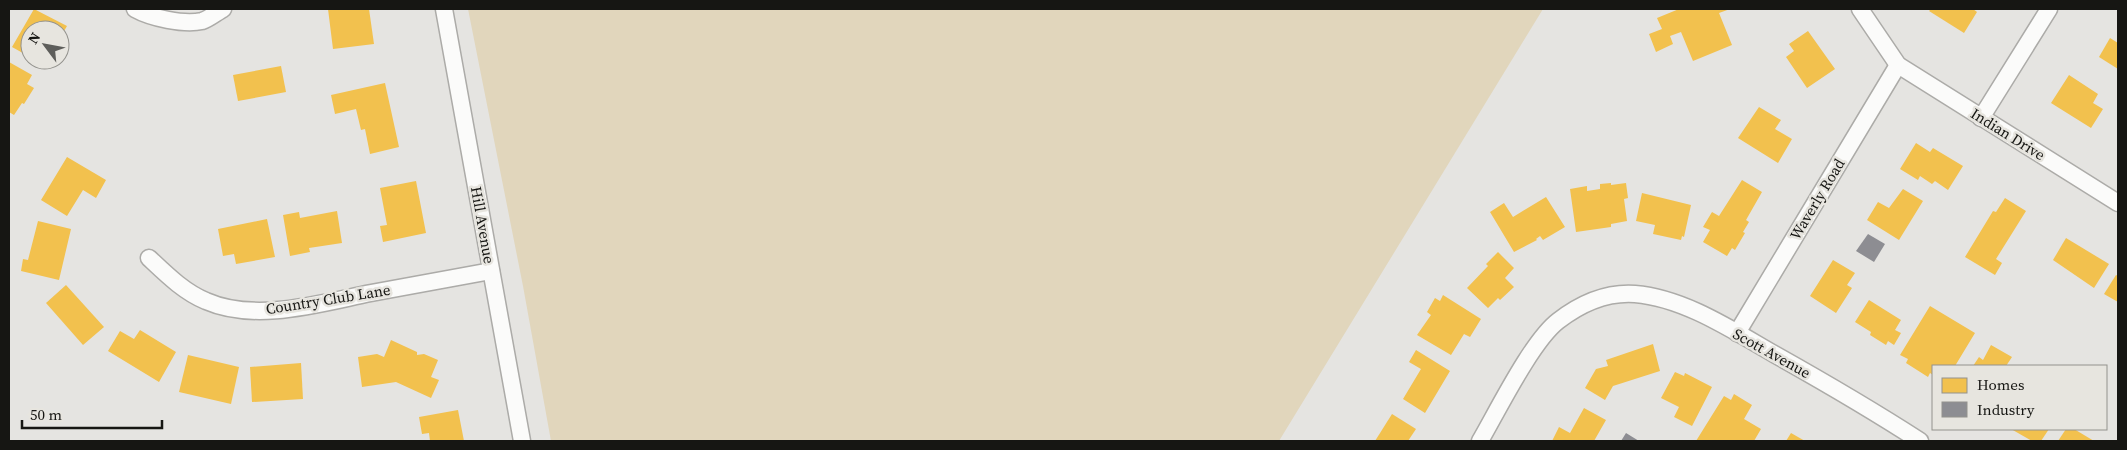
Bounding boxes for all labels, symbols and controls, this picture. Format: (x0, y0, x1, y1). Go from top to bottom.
north arrow (20, 20, 70, 70)
text: N (23, 28, 45, 48)
street label: Indian Drive (1967, 103, 2049, 165)
street label: Waverly Road (1784, 154, 1850, 244)
street label: Hill Avenue (466, 185, 500, 266)
street label: Country Club Lane (264, 279, 392, 319)
street label: Scott Avenue (1729, 323, 1815, 383)
legend (1932, 365, 2107, 430)
text: Homes (1977, 374, 2024, 395)
scale bar (22, 398, 162, 430)
text: Industry (1977, 399, 2035, 420)
text: 50 m (30, 404, 62, 425)

